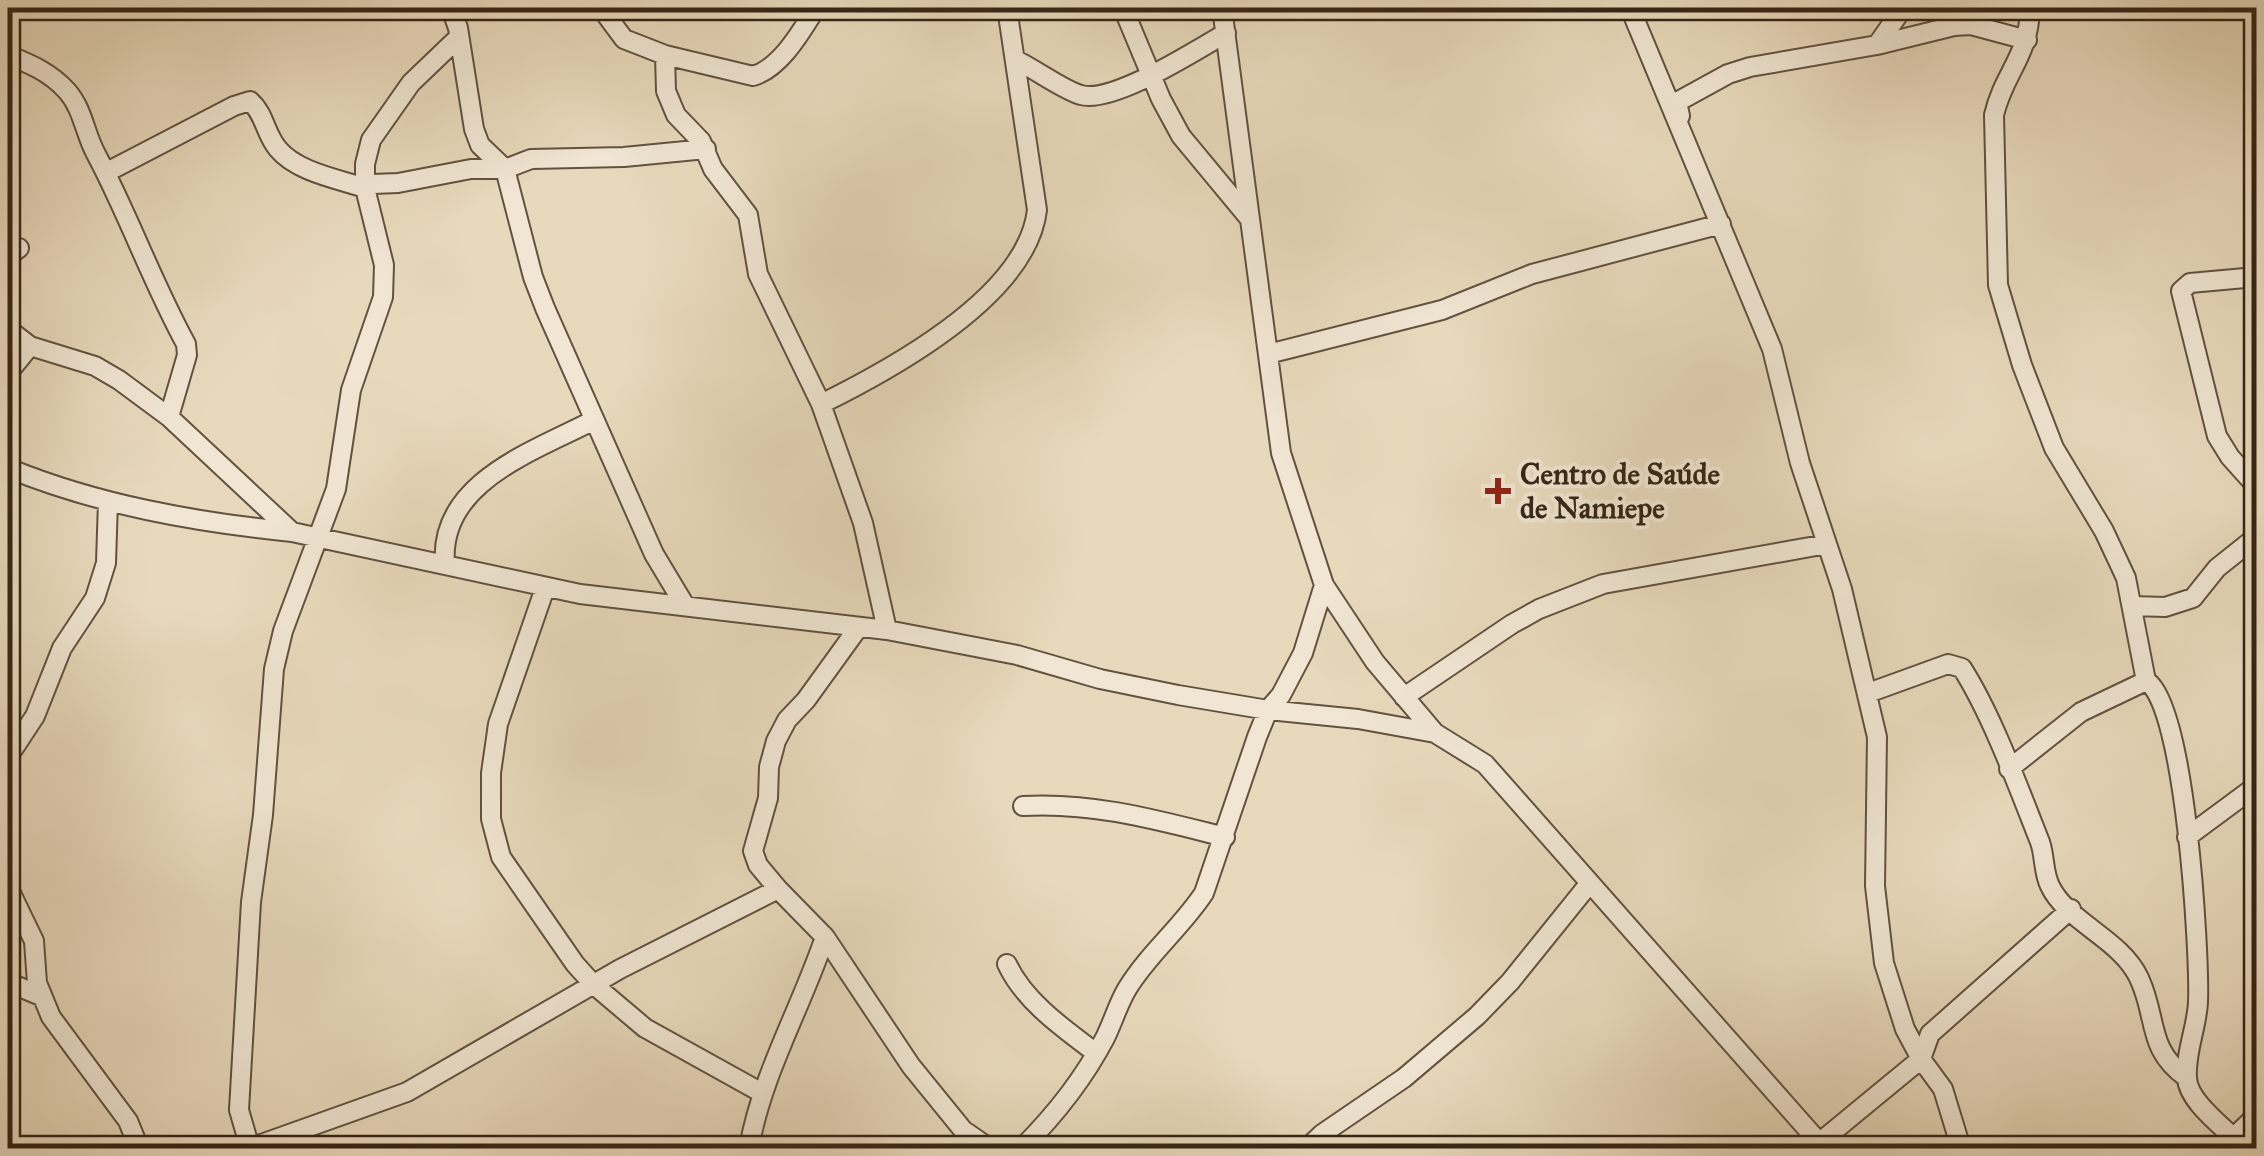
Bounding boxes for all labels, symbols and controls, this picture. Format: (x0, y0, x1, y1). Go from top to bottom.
place label: Centro de Saúde de Namiepe (1520, 456, 1721, 526)
marker: Centro de Saúde de Namiepe (1485, 478, 1511, 504)

